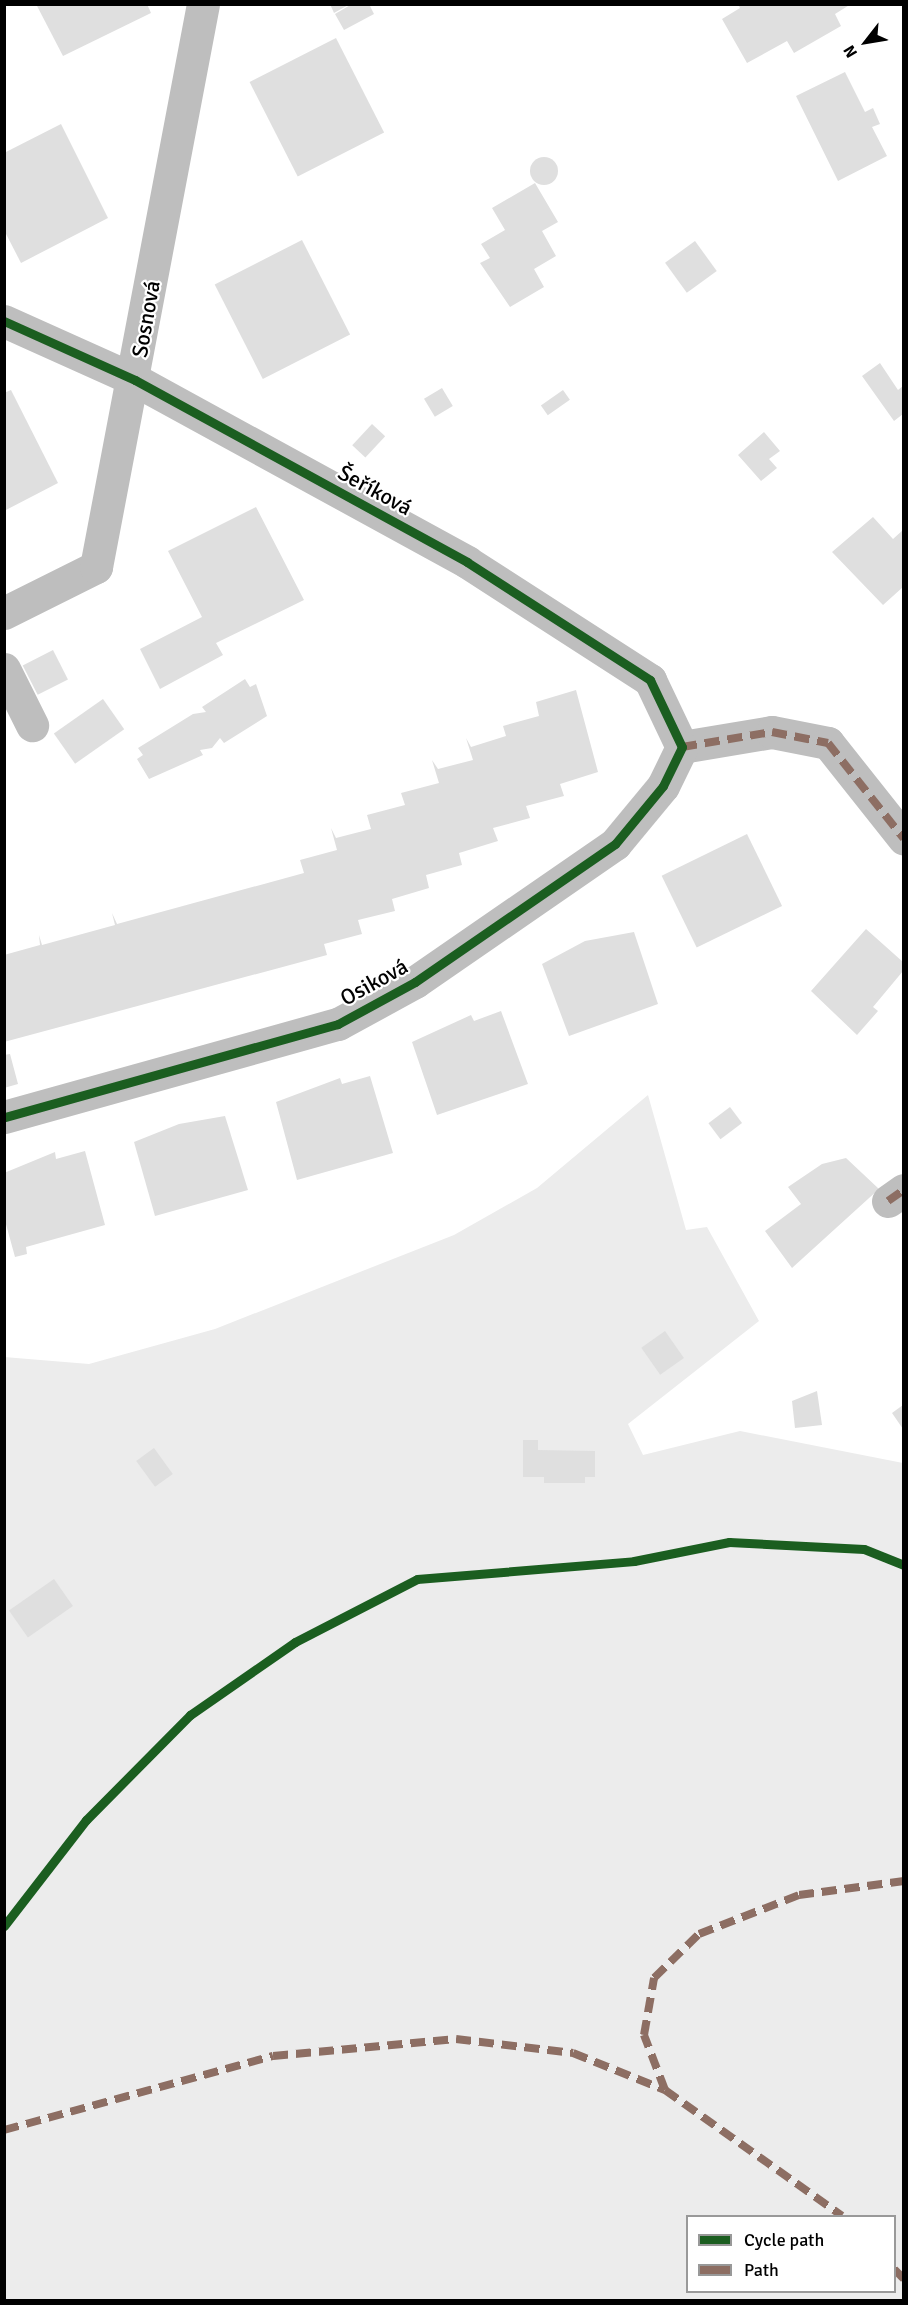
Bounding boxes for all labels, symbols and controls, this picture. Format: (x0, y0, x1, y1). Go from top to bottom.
north arrow (836, 12, 896, 72)
text: N (839, 41, 862, 61)
street label: Sosnová (126, 278, 166, 360)
street label: Šeříková (333, 459, 417, 521)
street label: Osiková (336, 953, 412, 1011)
legend (686, 2215, 896, 2293)
text: Cycle path (744, 2229, 824, 2251)
text: Path (744, 2259, 779, 2281)

